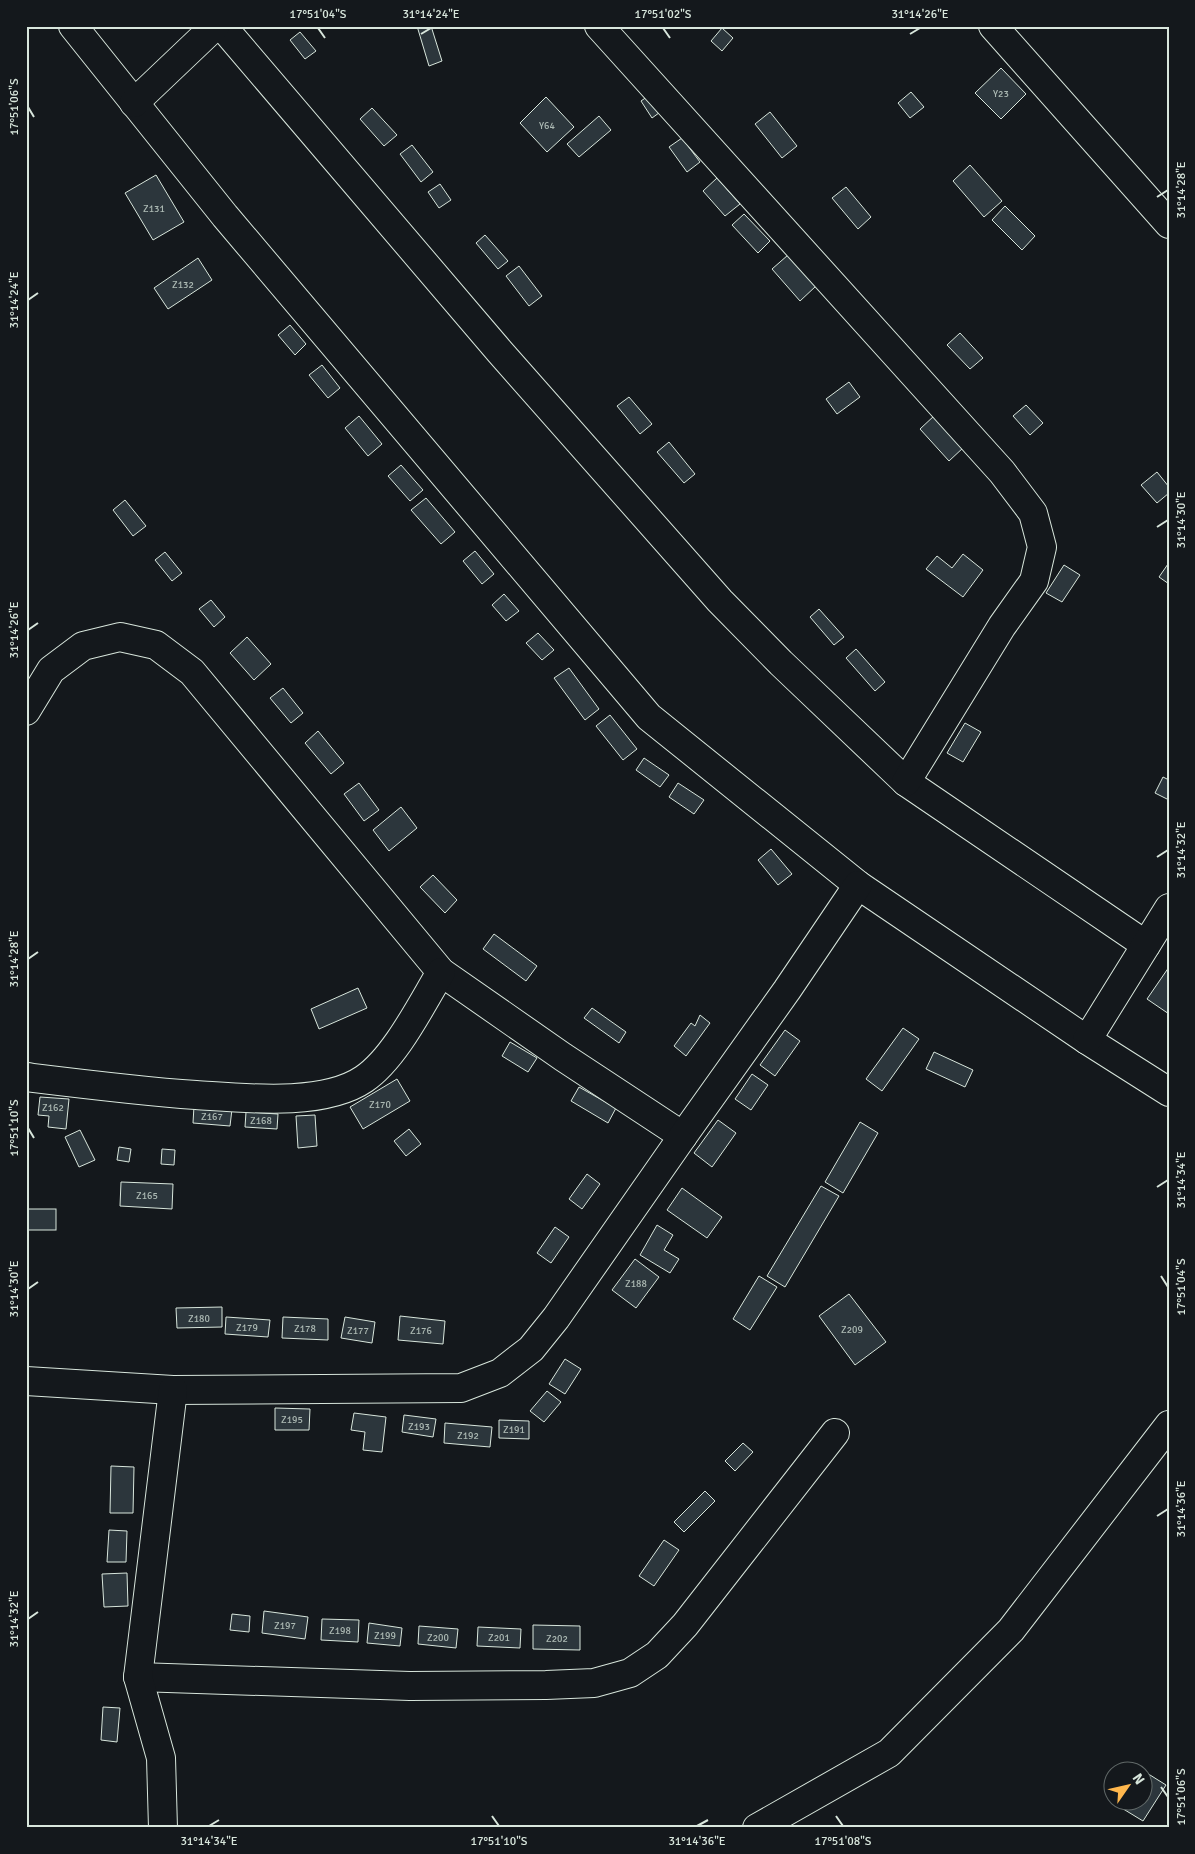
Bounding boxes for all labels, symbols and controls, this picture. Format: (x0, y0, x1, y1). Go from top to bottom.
text: 17°51'04"S (289, 7, 347, 22)
text: 31°14'24"E (402, 7, 460, 22)
text: 17°51'02"S (634, 7, 692, 22)
text: 31°14'26"E (891, 7, 949, 22)
text: 17°51'06"S (7, 78, 22, 136)
house number: Y23 (993, 88, 1009, 100)
house number: Y64 (539, 120, 556, 132)
text: 31°14'28"E (1174, 161, 1189, 219)
house number: Z131 (143, 203, 165, 215)
text: 31°14'24"E (7, 271, 22, 329)
house number: Z132 (172, 279, 194, 291)
text: 31°14'30"E (1174, 491, 1189, 549)
text: 31°14'26"E (7, 601, 22, 659)
text: 31°14'32"E (1174, 821, 1189, 879)
text: 31°14'28"E (7, 930, 22, 988)
text: 17°51'10"S (7, 1099, 22, 1157)
house number: Z170 (369, 1099, 391, 1111)
house number: Z162 (42, 1102, 64, 1114)
house number: Z167 (201, 1111, 223, 1123)
house number: Z168 (250, 1115, 272, 1127)
text: 31°14'34"E (1174, 1151, 1189, 1209)
house number: Z165 (136, 1190, 158, 1202)
text: 17°51'04"S (1174, 1258, 1189, 1316)
text: 31°14'30"E (7, 1260, 22, 1318)
house number: Z188 (625, 1278, 647, 1290)
house number: Z180 (188, 1313, 210, 1325)
house number: Z179 (236, 1322, 258, 1334)
house number: Z178 (294, 1323, 316, 1335)
house number: Z209 (841, 1324, 863, 1336)
house number: Z177 (347, 1325, 369, 1337)
house number: Z176 (410, 1325, 432, 1337)
house number: Z195 (281, 1414, 303, 1426)
house number: Z193 (408, 1421, 430, 1433)
house number: Z191 (503, 1424, 525, 1436)
house number: Z192 (457, 1430, 479, 1442)
text: 31°14'36"E (1174, 1480, 1189, 1538)
text: 31°14'32"E (7, 1590, 22, 1648)
house number: Z197 (274, 1620, 296, 1632)
house number: Z198 (329, 1625, 351, 1637)
house number: Z199 (374, 1630, 396, 1642)
house number: Z200 (427, 1632, 449, 1644)
house number: Z201 (488, 1632, 510, 1644)
house number: Z202 (546, 1633, 568, 1645)
north arrow (1102, 1762, 1152, 1812)
text: 17°51'06"S (1174, 1768, 1189, 1826)
text: N (1129, 1770, 1148, 1788)
text: 31°14'34"E (180, 1834, 238, 1849)
text: 17°51'10"S (470, 1834, 528, 1849)
text: 31°14'36"E (668, 1834, 726, 1849)
text: 17°51'08"S (814, 1834, 872, 1849)

